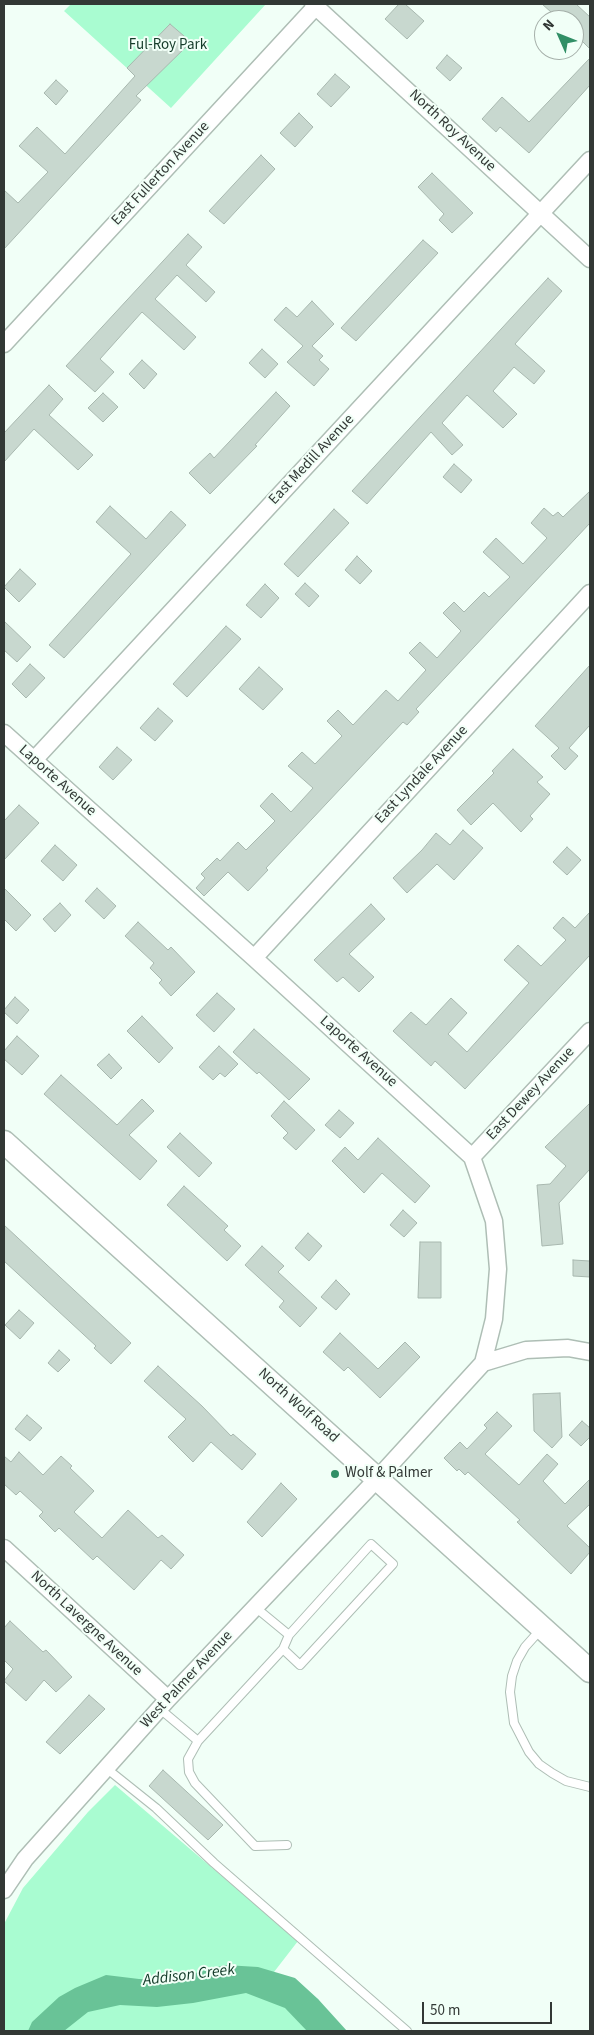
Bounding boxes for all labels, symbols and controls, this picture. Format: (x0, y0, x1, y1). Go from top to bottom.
north arrow (534, 10, 584, 60)
text: N (539, 15, 559, 36)
park label: Ful-Roy Park (129, 37, 207, 55)
street label: North Roy Avenue (405, 86, 499, 176)
street label: East Fullerton Avenue (108, 118, 214, 230)
street label: East Medill Avenue (266, 411, 358, 509)
street label: East Lyndale Avenue (372, 722, 472, 828)
street label: Laporte Avenue (15, 742, 99, 820)
street label: Laporte Avenue (316, 1013, 400, 1091)
street label: East Dewey Avenue (483, 1044, 579, 1144)
street label: North Wolf Road (254, 1365, 342, 1447)
place label: Wolf & Palmer (345, 1465, 433, 1483)
marker: Wolf & Palmer (329, 1468, 341, 1480)
street label: North Lavergne Avenue (26, 1568, 146, 1680)
street label: West Palmer Avenue (137, 1627, 237, 1733)
water label: Addison Creek (142, 1961, 236, 1991)
scale bar (424, 1992, 554, 2024)
text: 50 m (430, 2000, 460, 2021)

